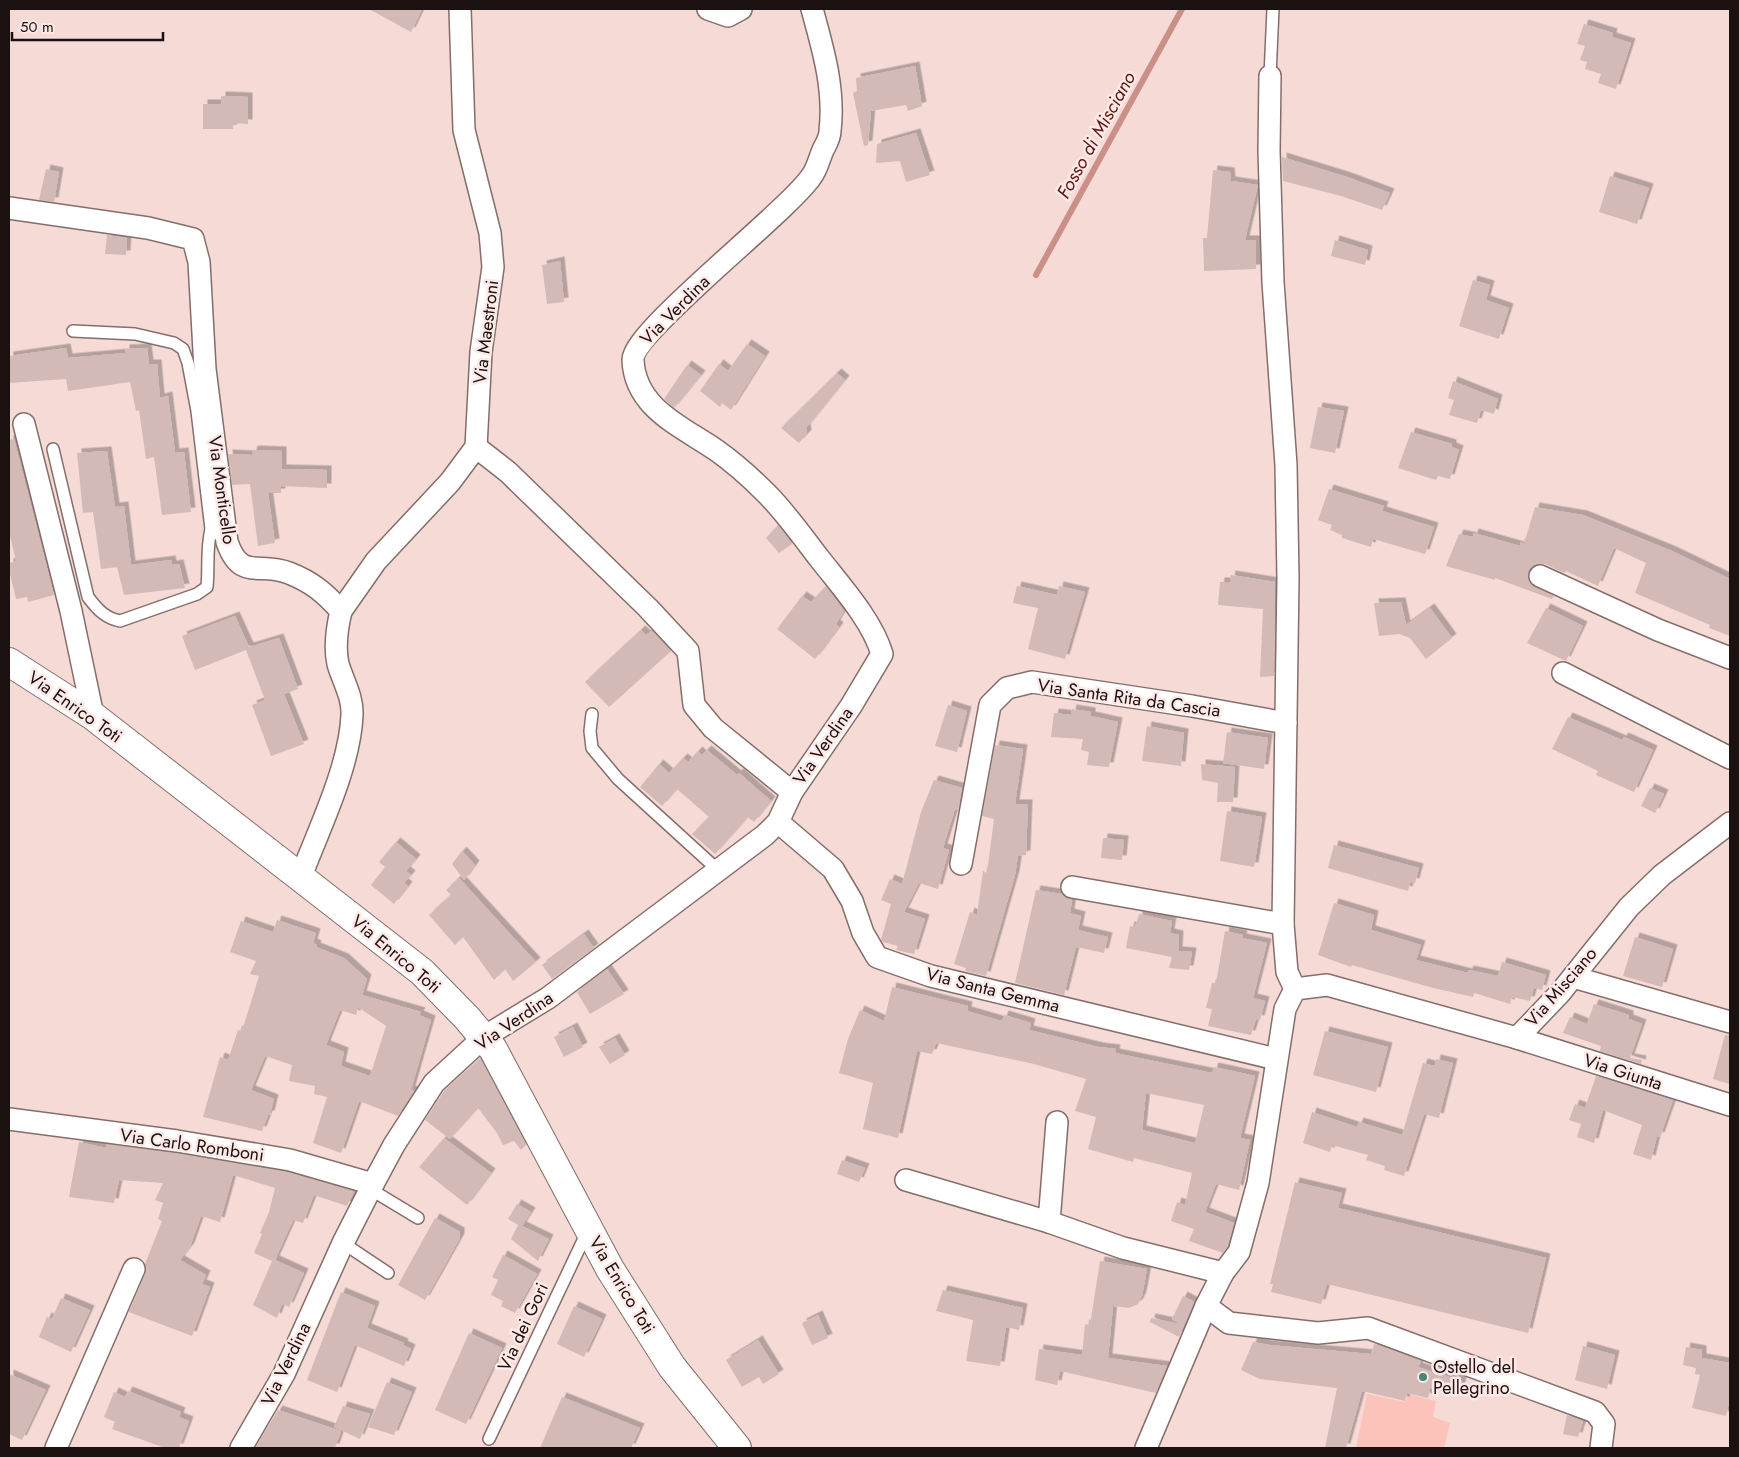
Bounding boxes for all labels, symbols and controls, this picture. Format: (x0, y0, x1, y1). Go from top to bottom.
scale bar (12, 10, 164, 42)
text: 50 m (20, 16, 54, 38)
water label: Fosso di Misciano (1050, 67, 1142, 203)
street label: Via Verdina (634, 269, 716, 351)
street label: Via Maestroni (467, 279, 505, 385)
street label: Via Monticello (202, 434, 243, 546)
street label: Via Enrico Toti (22, 665, 128, 749)
street label: Via Santa Rita da Cascia (1036, 672, 1222, 724)
street label: Via Verdina (787, 702, 859, 790)
street label: Via Enrico Toti (345, 909, 447, 999)
street label: Via Misciano (1519, 941, 1603, 1033)
street label: Via Santa Gemma (923, 961, 1063, 1019)
street label: Via Verdina (470, 985, 558, 1057)
street label: Via Giunta (1580, 1047, 1666, 1097)
street label: Via Carlo Romboni (118, 1122, 266, 1168)
street label: Via Enrico Toti (583, 1231, 661, 1339)
street label: Via dei Gori (491, 1279, 555, 1375)
street label: Via Verdina (255, 1318, 317, 1410)
place label: Ostello del Pellegrino (1433, 1354, 1515, 1401)
marker: Ostello del Pellegrino (1417, 1371, 1429, 1383)

